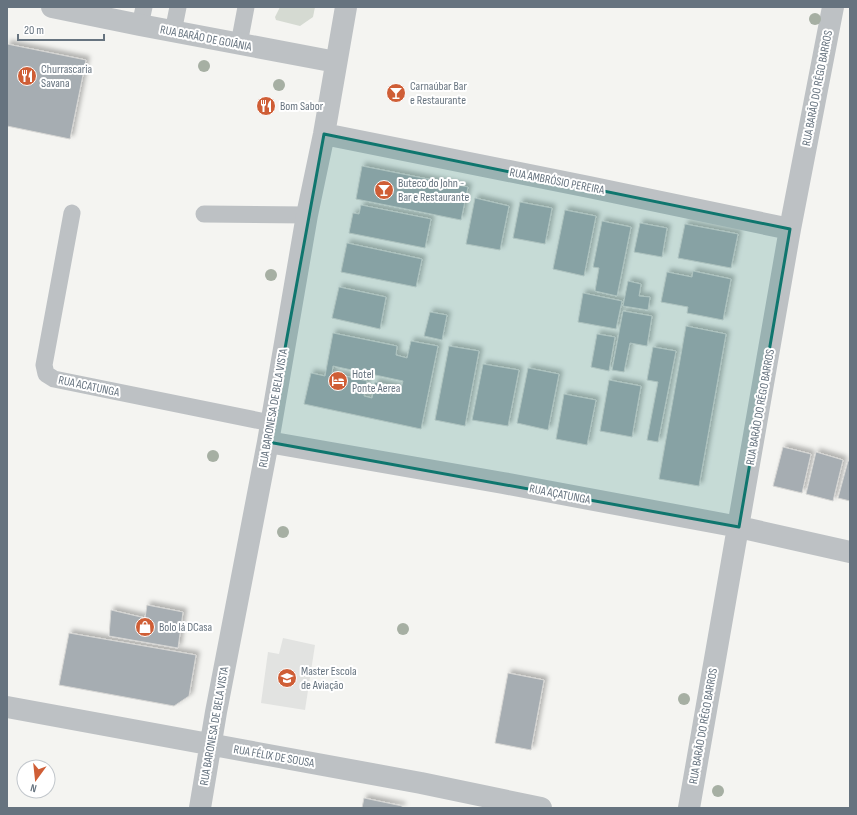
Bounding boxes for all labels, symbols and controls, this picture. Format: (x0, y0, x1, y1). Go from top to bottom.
scale bar (18, 16, 104, 42)
street label: RUA BARÃO DE GOIÂNIA (159, 22, 254, 55)
text: 20 m (24, 23, 44, 38)
street label: RUA BARÃO DO RÊGO BARROS (799, 29, 836, 147)
place label: Churrascaria Savana (41, 62, 93, 91)
restaurant icon: Churrascaria Savana (16, 65, 38, 87)
place label: Carnaúbar Bar e Restaurante (410, 79, 467, 108)
bar icon: Carnaúbar Bar e Restaurante (385, 82, 407, 104)
restaurant icon: Bom Sabor (255, 95, 277, 117)
place label: Bom Sabor (280, 99, 324, 114)
street label: RUA AMBRÓSIO PEREIRA (508, 165, 606, 198)
place label: Buteco do John - Bar e Restaurante (398, 176, 470, 205)
bar icon: Buteco do John - Bar e Restaurante (373, 179, 395, 201)
street label: RUA BARONESA DE BELA VISTA (256, 347, 291, 469)
street label: RUA BARÃO DO RÊGO BARROS (743, 348, 778, 466)
place label: Hotel Ponte Aerea (352, 367, 401, 396)
hotel icon: Hotel Ponte Aerea (327, 370, 349, 392)
street label: RUA ACATUNGA (57, 373, 122, 400)
street label: RUA AÇATUNGA (528, 481, 593, 508)
shop icon: Bolo lá DCasa (134, 616, 156, 638)
place label: Bolo lá DCasa (159, 620, 213, 635)
place label: Master Escola de Aviação (301, 664, 357, 693)
street label: RUA BARONESA DE BELA VISTA (197, 665, 232, 787)
school or university icon: Master Escola de Aviação (276, 667, 298, 689)
street label: RUA BARÃO DO RÊGO BARROS (686, 667, 721, 785)
street label: RUA FÉLIX DE SOUSA (232, 742, 316, 771)
north arrow (16, 759, 56, 799)
text: N (29, 781, 38, 795)

